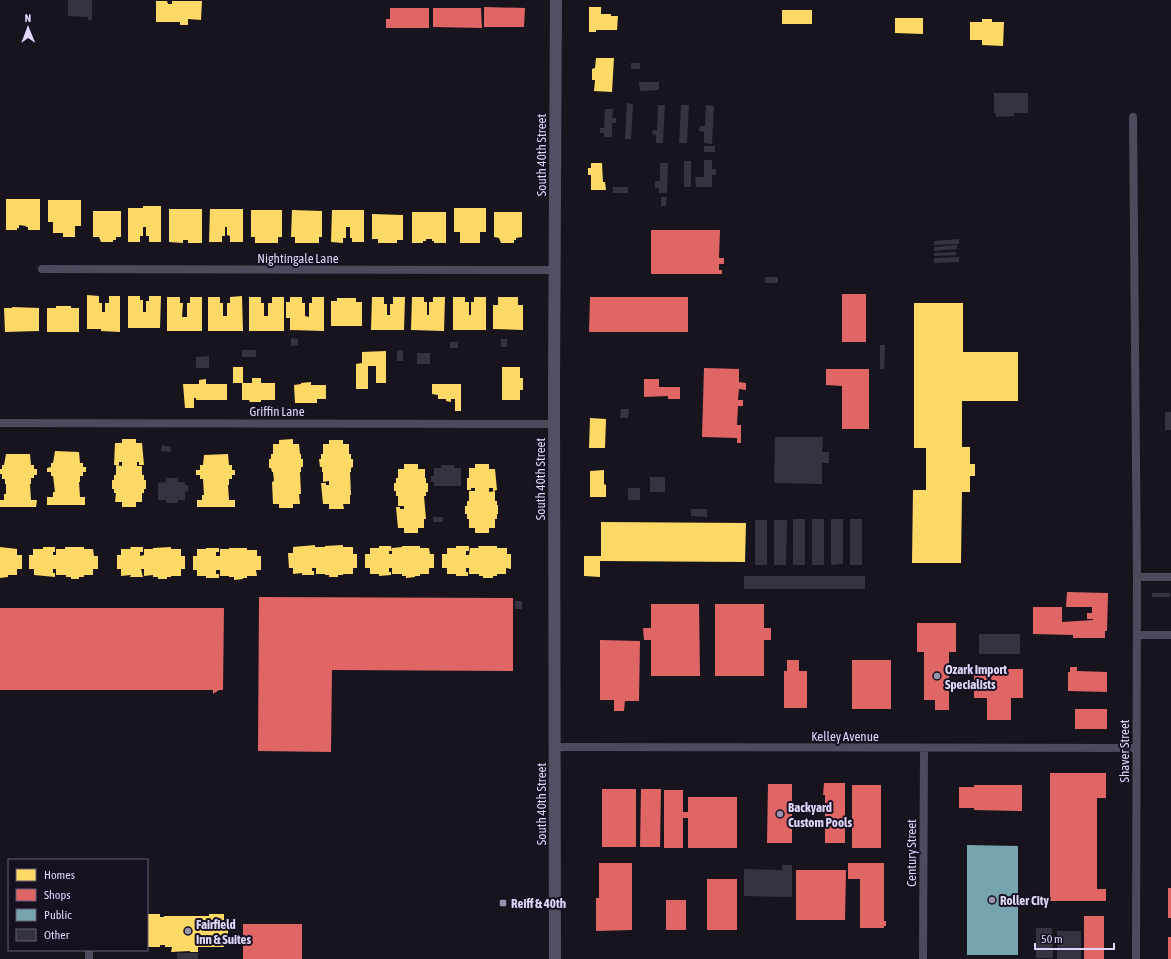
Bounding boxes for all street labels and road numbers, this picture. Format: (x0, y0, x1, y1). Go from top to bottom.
street label: South 40th Street (534, 114, 549, 196)
street label: Nightingale Lane (257, 251, 339, 266)
street label: Griffin Lane (249, 404, 305, 419)
street label: South 40th Street (533, 438, 548, 520)
street label: Shaver Street (1117, 719, 1132, 783)
street label: Kelley Avenue (811, 729, 879, 744)
street label: South 40th Street (534, 763, 549, 845)
street label: Century Street (904, 819, 919, 887)

